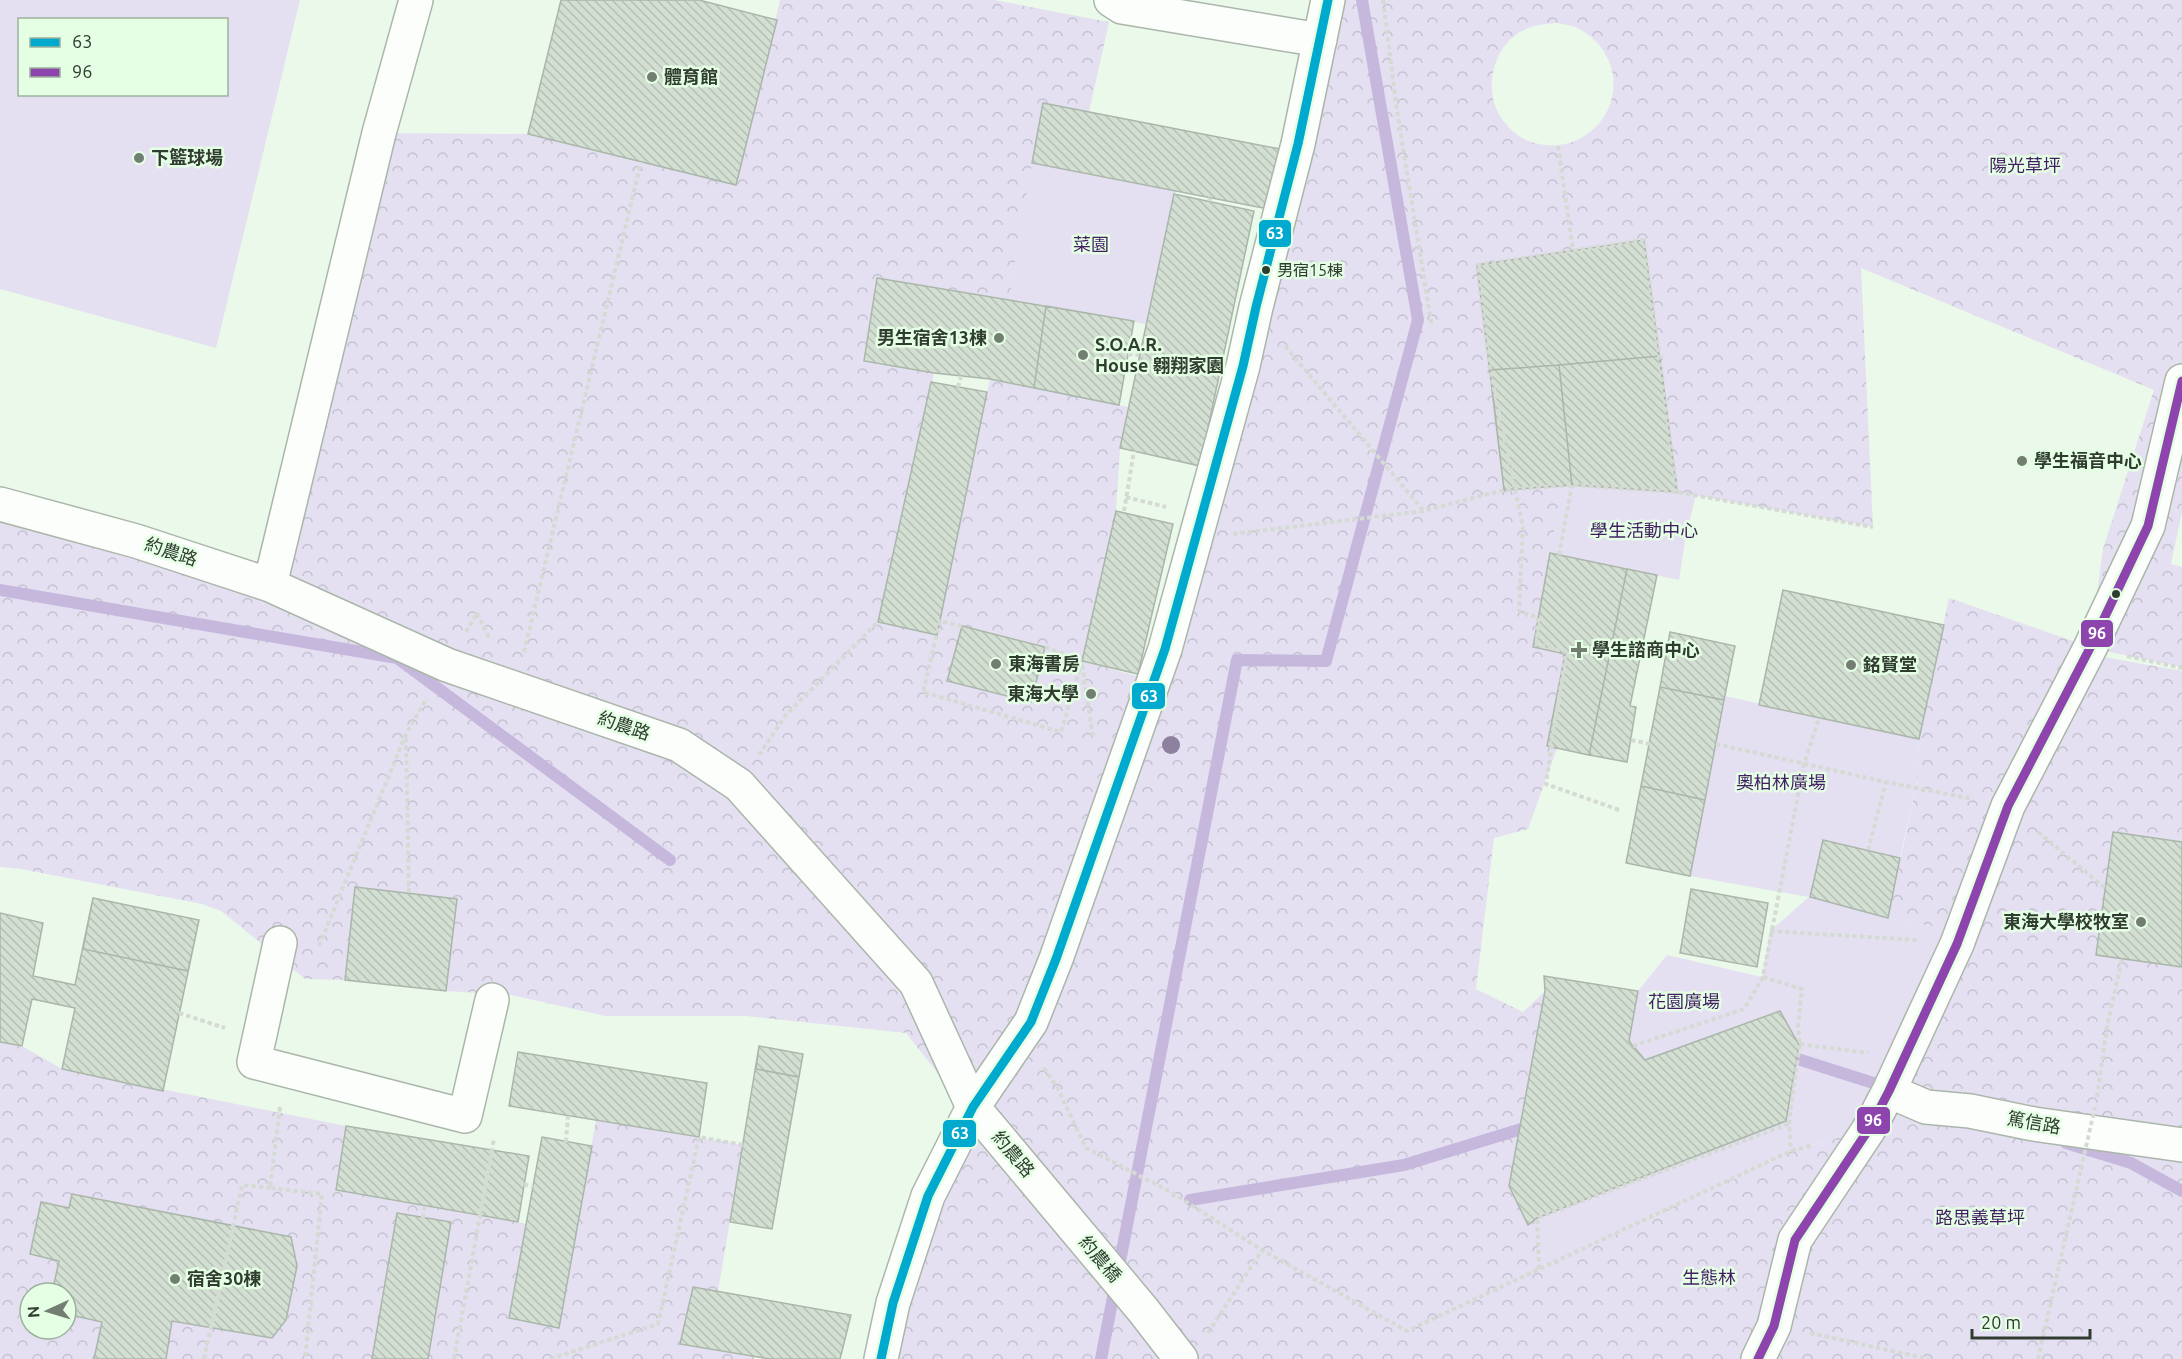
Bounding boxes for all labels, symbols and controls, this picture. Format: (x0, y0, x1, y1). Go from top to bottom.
legend (18, 18, 228, 96)
text: 63 (72, 31, 92, 51)
text: 96 (72, 61, 92, 81)
place label: 體育館 (664, 66, 718, 86)
marker: 體育館 (645, 70, 659, 84)
place label: 下籃球場 (151, 147, 223, 167)
marker: 下籃球場 (132, 151, 146, 165)
park label: 陽光草坪 (1989, 155, 2061, 175)
line badge: 63 (1258, 219, 1292, 248)
text: 63 (1266, 224, 1284, 242)
park label: 菜園 (1073, 234, 1109, 254)
place label: 男宿15棟 (1277, 261, 1343, 279)
marker: 男宿15棟 (1260, 264, 1272, 276)
place label: 男生宿舍13棟 (877, 327, 987, 347)
marker: 男生宿舍13棟 (992, 331, 1006, 345)
place label: S.O.A.R. House 翱翔家園 (1095, 334, 1225, 375)
marker: S.O.A.R. House 翱翔家園 (1076, 348, 1090, 362)
place label: 學生福音中心 (2034, 450, 2142, 470)
marker: 學生福音中心 (2015, 454, 2029, 468)
park label: 學生活動中心 (1590, 520, 1698, 540)
street label: 約農路 (143, 533, 200, 569)
unlabelled marker (2110, 588, 2122, 600)
line badge: 96 (2080, 619, 2114, 648)
text: 96 (2088, 624, 2106, 642)
place label: 學生諮商中心 (1592, 639, 1700, 659)
marker: 學生諮商中心 (1570, 641, 1588, 659)
place label: 東海書房 (1008, 653, 1080, 673)
place label: 銘賢堂 (1863, 654, 1917, 674)
marker: 東海書房 (989, 657, 1003, 671)
marker: 銘賢堂 (1844, 658, 1858, 672)
line badge: 63 (1131, 682, 1166, 710)
place label: 東海大學 (1007, 683, 1079, 703)
marker: 東海大學 (1084, 687, 1098, 701)
text: 63 (1140, 687, 1158, 705)
street label: 約農路 (596, 707, 653, 743)
park label: 奧柏林廣場 (1736, 772, 1826, 792)
place label: 東海大學校牧室 (2003, 911, 2129, 931)
marker: 東海大學校牧室 (2134, 915, 2148, 929)
park label: 花園廣場 (1648, 991, 1720, 1011)
line badge: 96 (1856, 1106, 1891, 1135)
street label: 篤信路 (2006, 1107, 2062, 1137)
text: 96 (1864, 1111, 1882, 1129)
line badge: 63 (942, 1119, 977, 1148)
text: 63 (951, 1124, 969, 1142)
street label: 約農路 (989, 1126, 1039, 1180)
park label: 路思義草坪 (1935, 1207, 2025, 1227)
street label: 約農橋 (1076, 1231, 1126, 1285)
park label: 生態林 (1682, 1267, 1736, 1287)
place label: 宿舍30棟 (187, 1268, 261, 1288)
marker: 宿舍30棟 (168, 1272, 182, 1286)
north arrow (18, 1281, 78, 1341)
scale bar (1972, 1302, 2090, 1340)
text: N (24, 1305, 42, 1319)
text: 20 m (1981, 1312, 2021, 1332)

